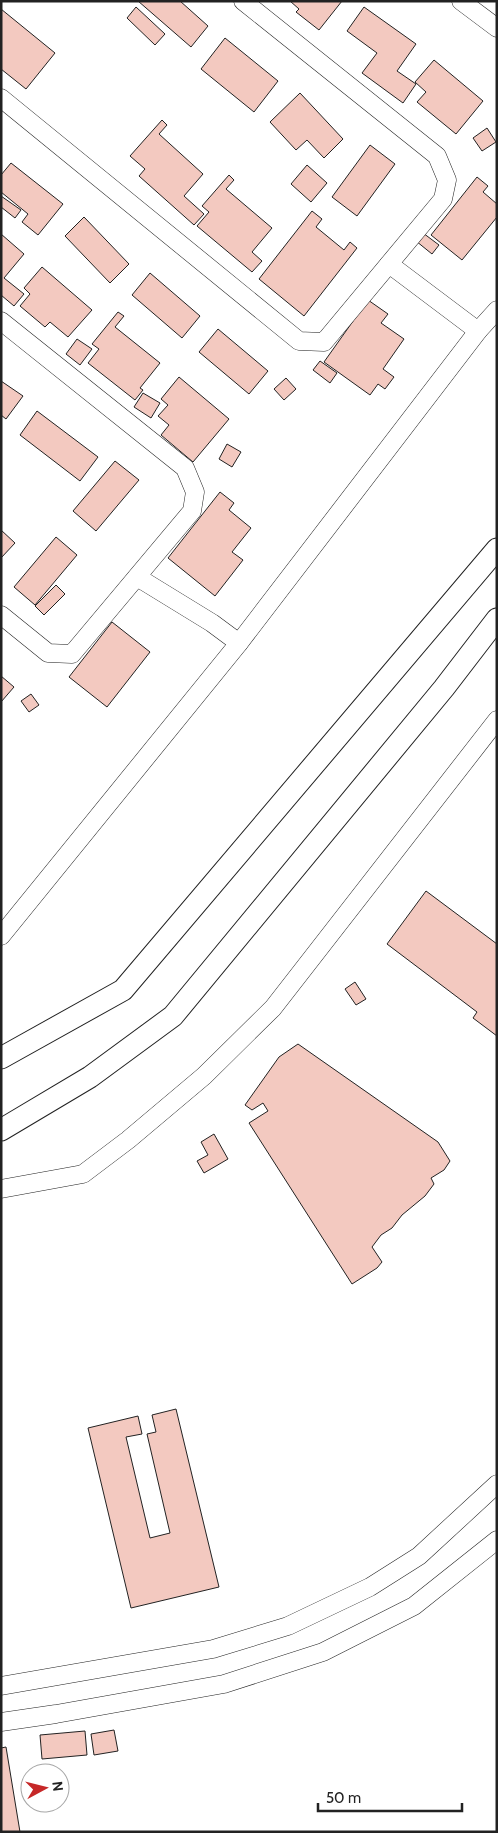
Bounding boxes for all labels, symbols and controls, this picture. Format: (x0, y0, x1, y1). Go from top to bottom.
north arrow (20, 1763, 70, 1813)
text: N (48, 1780, 67, 1792)
scale bar (318, 1780, 462, 1812)
text: 50 m (326, 1789, 361, 1807)

